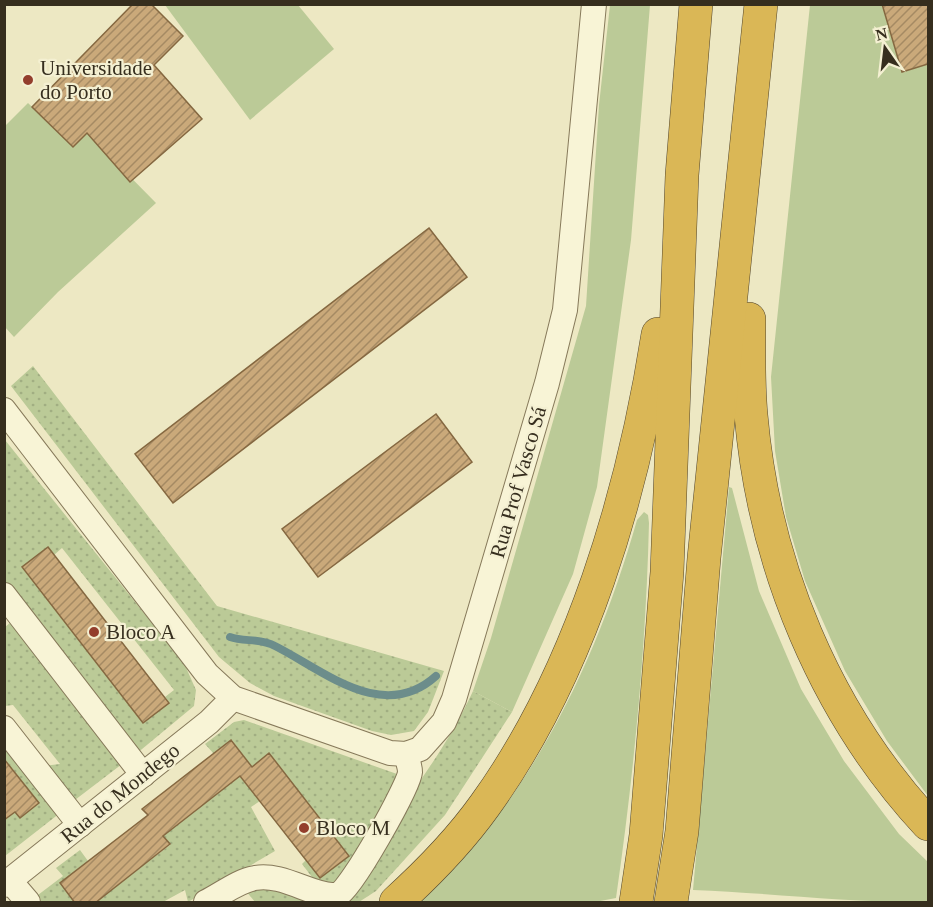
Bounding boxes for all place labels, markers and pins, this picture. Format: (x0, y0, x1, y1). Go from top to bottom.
place label: Universidade do Porto (40, 56, 152, 104)
marker: Universidade do Porto (21, 73, 35, 87)
place label: Bloco A (106, 620, 176, 644)
marker: Bloco A (87, 625, 101, 639)
place label: Bloco M (316, 816, 390, 840)
marker: Bloco M (297, 821, 311, 835)

